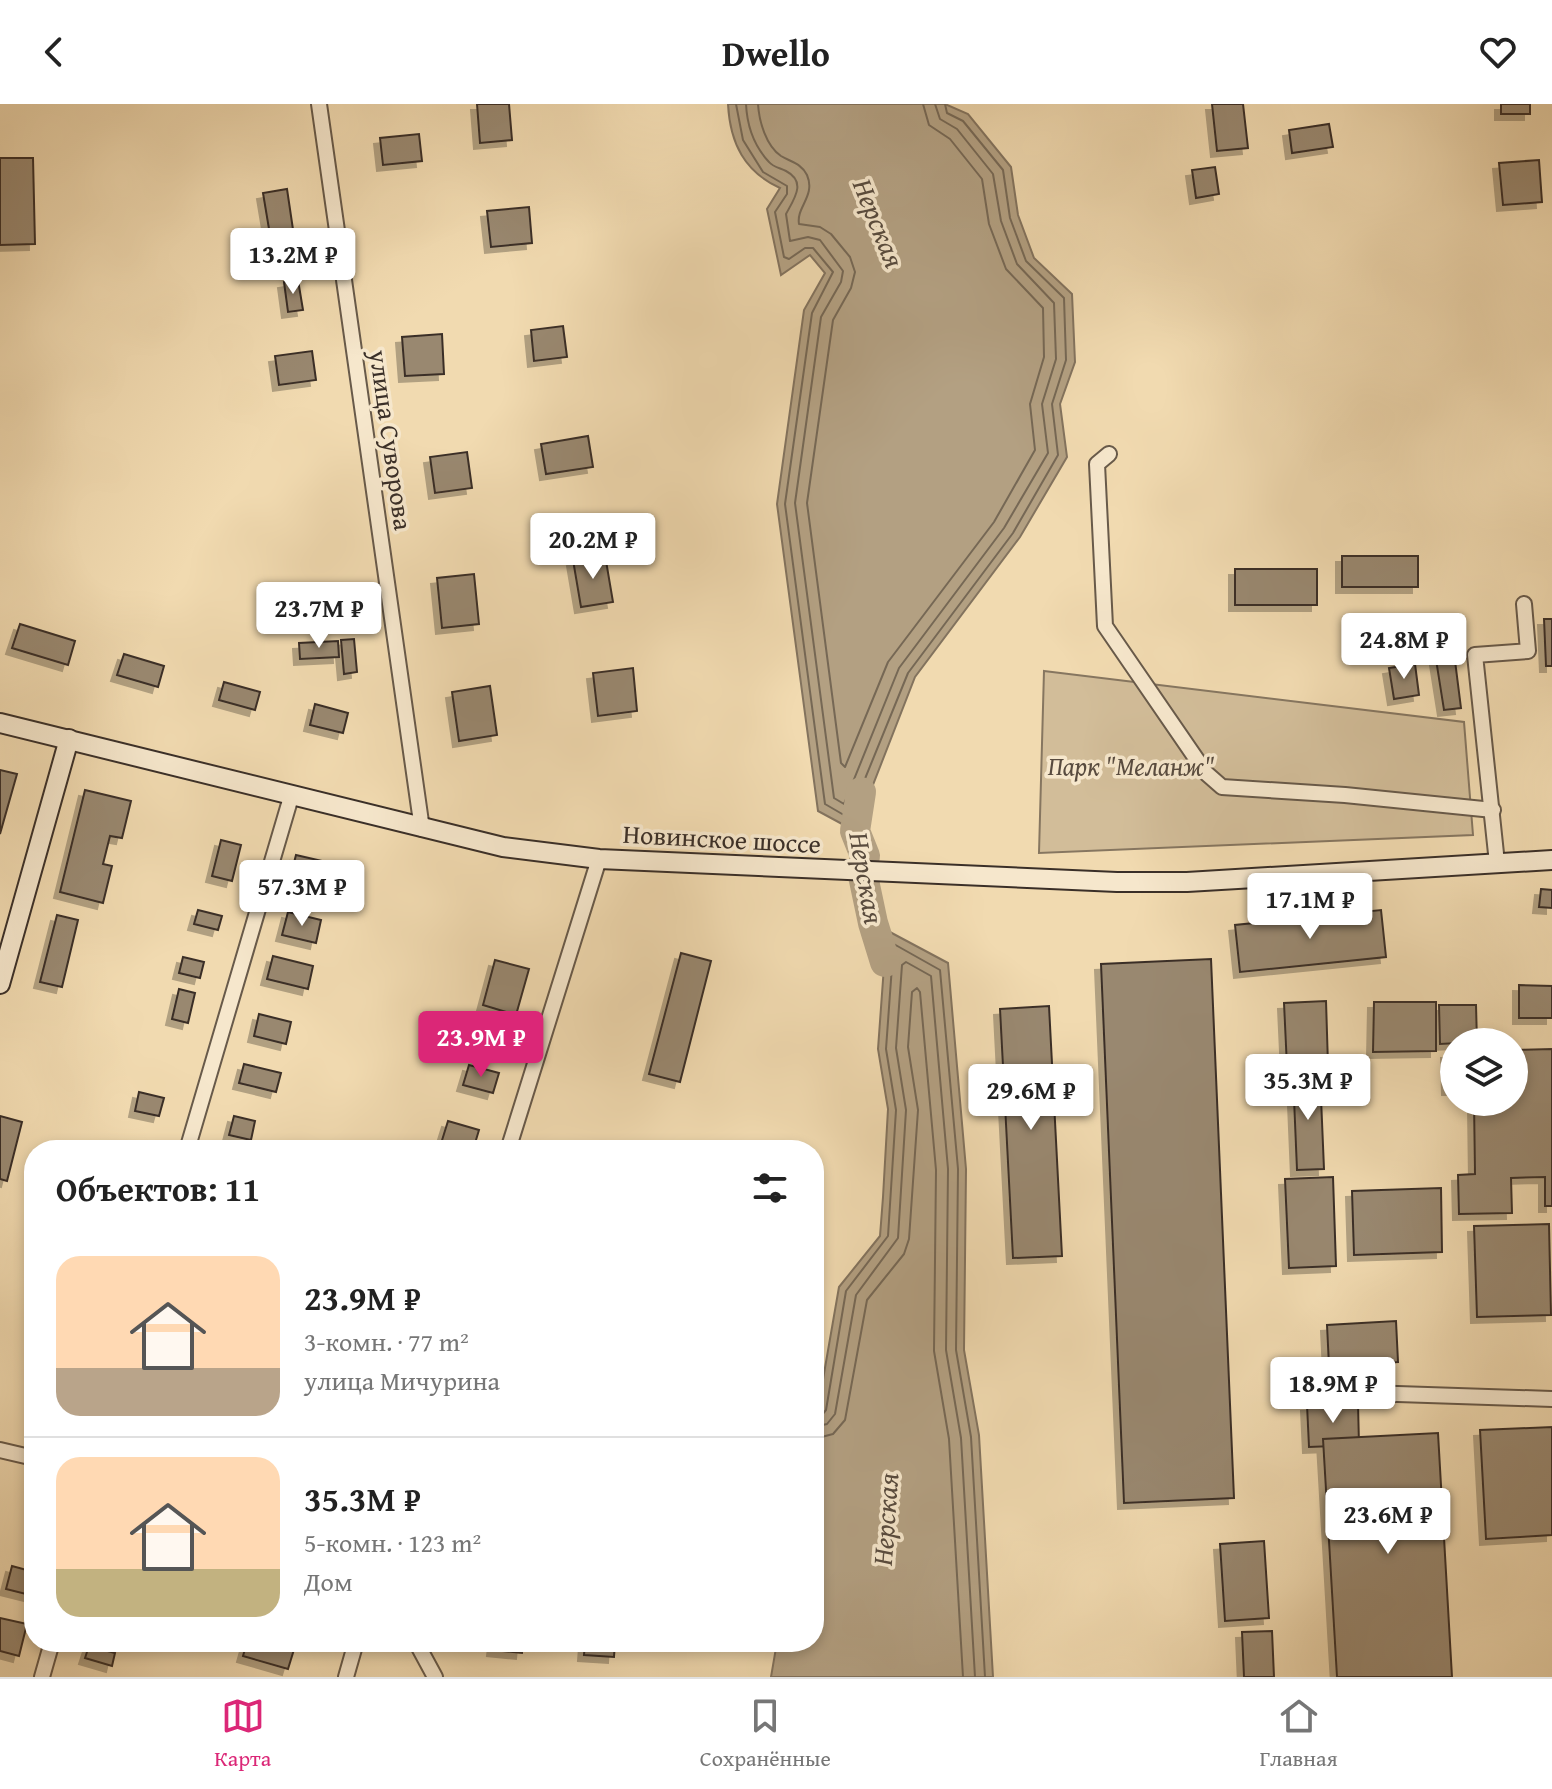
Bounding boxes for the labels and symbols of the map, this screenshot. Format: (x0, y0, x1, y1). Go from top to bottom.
water label: Нерская (843, 172, 916, 274)
pin: 13.2M ₽ (219, 228, 367, 296)
street label: улица Суворова (359, 346, 424, 533)
pin: 20.2M ₽ (519, 513, 667, 581)
pin: 23.7M ₽ (245, 582, 393, 650)
pin: 24.8M ₽ (1330, 613, 1478, 681)
park label: Парк "Меланж" (1048, 746, 1214, 785)
street label: Новинское шоссе (622, 814, 822, 863)
water label: Нерская (839, 828, 896, 928)
pin: 57.3M ₽ (228, 860, 376, 928)
pin: 17.1M ₽ (1236, 873, 1384, 941)
pin: 23.9M ₽ (407, 1011, 555, 1079)
pin: 35.3M ₽ (1234, 1054, 1382, 1122)
pin: 29.6M ₽ (957, 1064, 1105, 1132)
pin: 18.9M ₽ (1259, 1357, 1407, 1425)
water label: Нерская (861, 1471, 908, 1567)
pin: 23.6M ₽ (1314, 1488, 1462, 1556)

